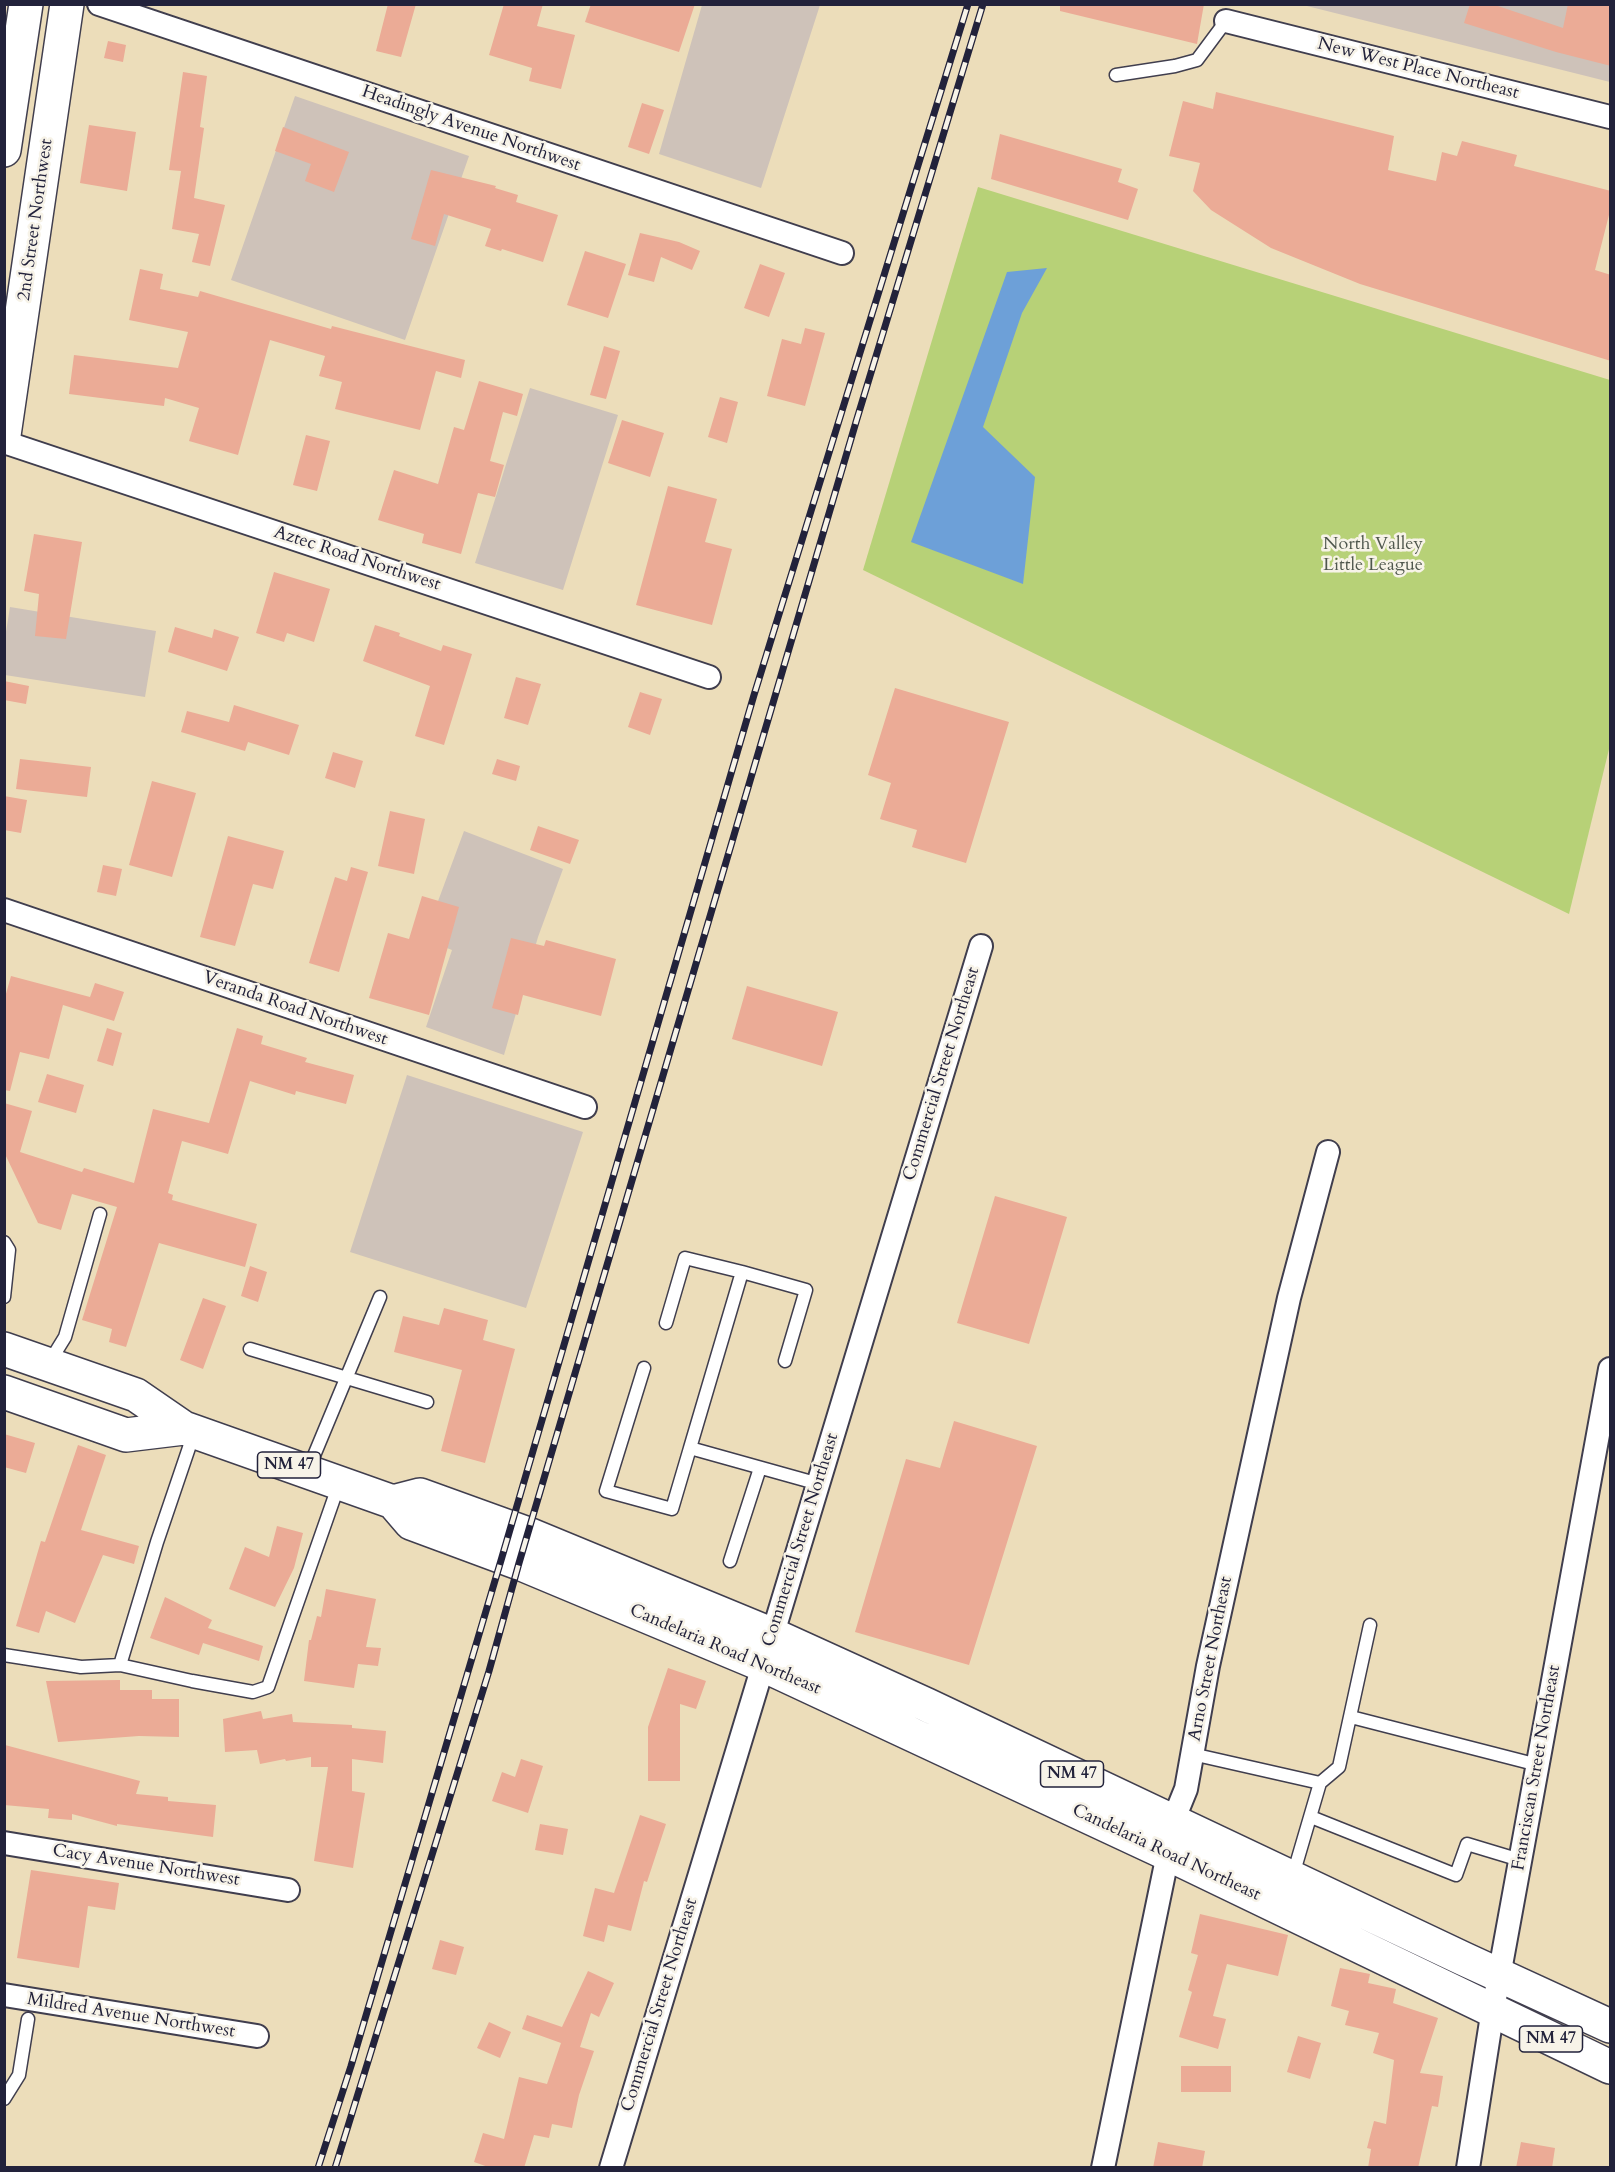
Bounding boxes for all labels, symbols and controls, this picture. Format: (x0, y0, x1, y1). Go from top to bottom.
street label: New West Place Northeast (1315, 34, 1521, 104)
street label: Headingly Avenue Northwest (359, 81, 583, 177)
street label: 2nd Street Northwest (14, 138, 58, 302)
street label: Aztec Road Northwest (271, 522, 443, 596)
park label: North Valley Little League (1323, 534, 1423, 576)
street label: Commercial Street Northeast (899, 965, 985, 1183)
street label: Veranda Road Northwest (200, 967, 390, 1051)
street label: Commercial Street Northeast (758, 1431, 844, 1649)
road number: NM 47 (258, 1452, 320, 1478)
street label: Arno Street Northeast (1184, 1575, 1238, 1743)
street label: Candelaria Road Northeast (626, 1600, 824, 1700)
street label: Franciscan Street Northeast (1508, 1664, 1566, 1872)
road number: NM 47 (1040, 1761, 1104, 1787)
street label: Candelaria Road Northeast (1068, 1800, 1264, 1906)
street label: Cacy Avenue Northwest (51, 1841, 241, 1891)
street label: Commercial Street Northeast (617, 1896, 703, 2114)
street label: Mildred Avenue Northwest (26, 1989, 236, 2043)
road number: NM 47 (1520, 2026, 1582, 2052)

